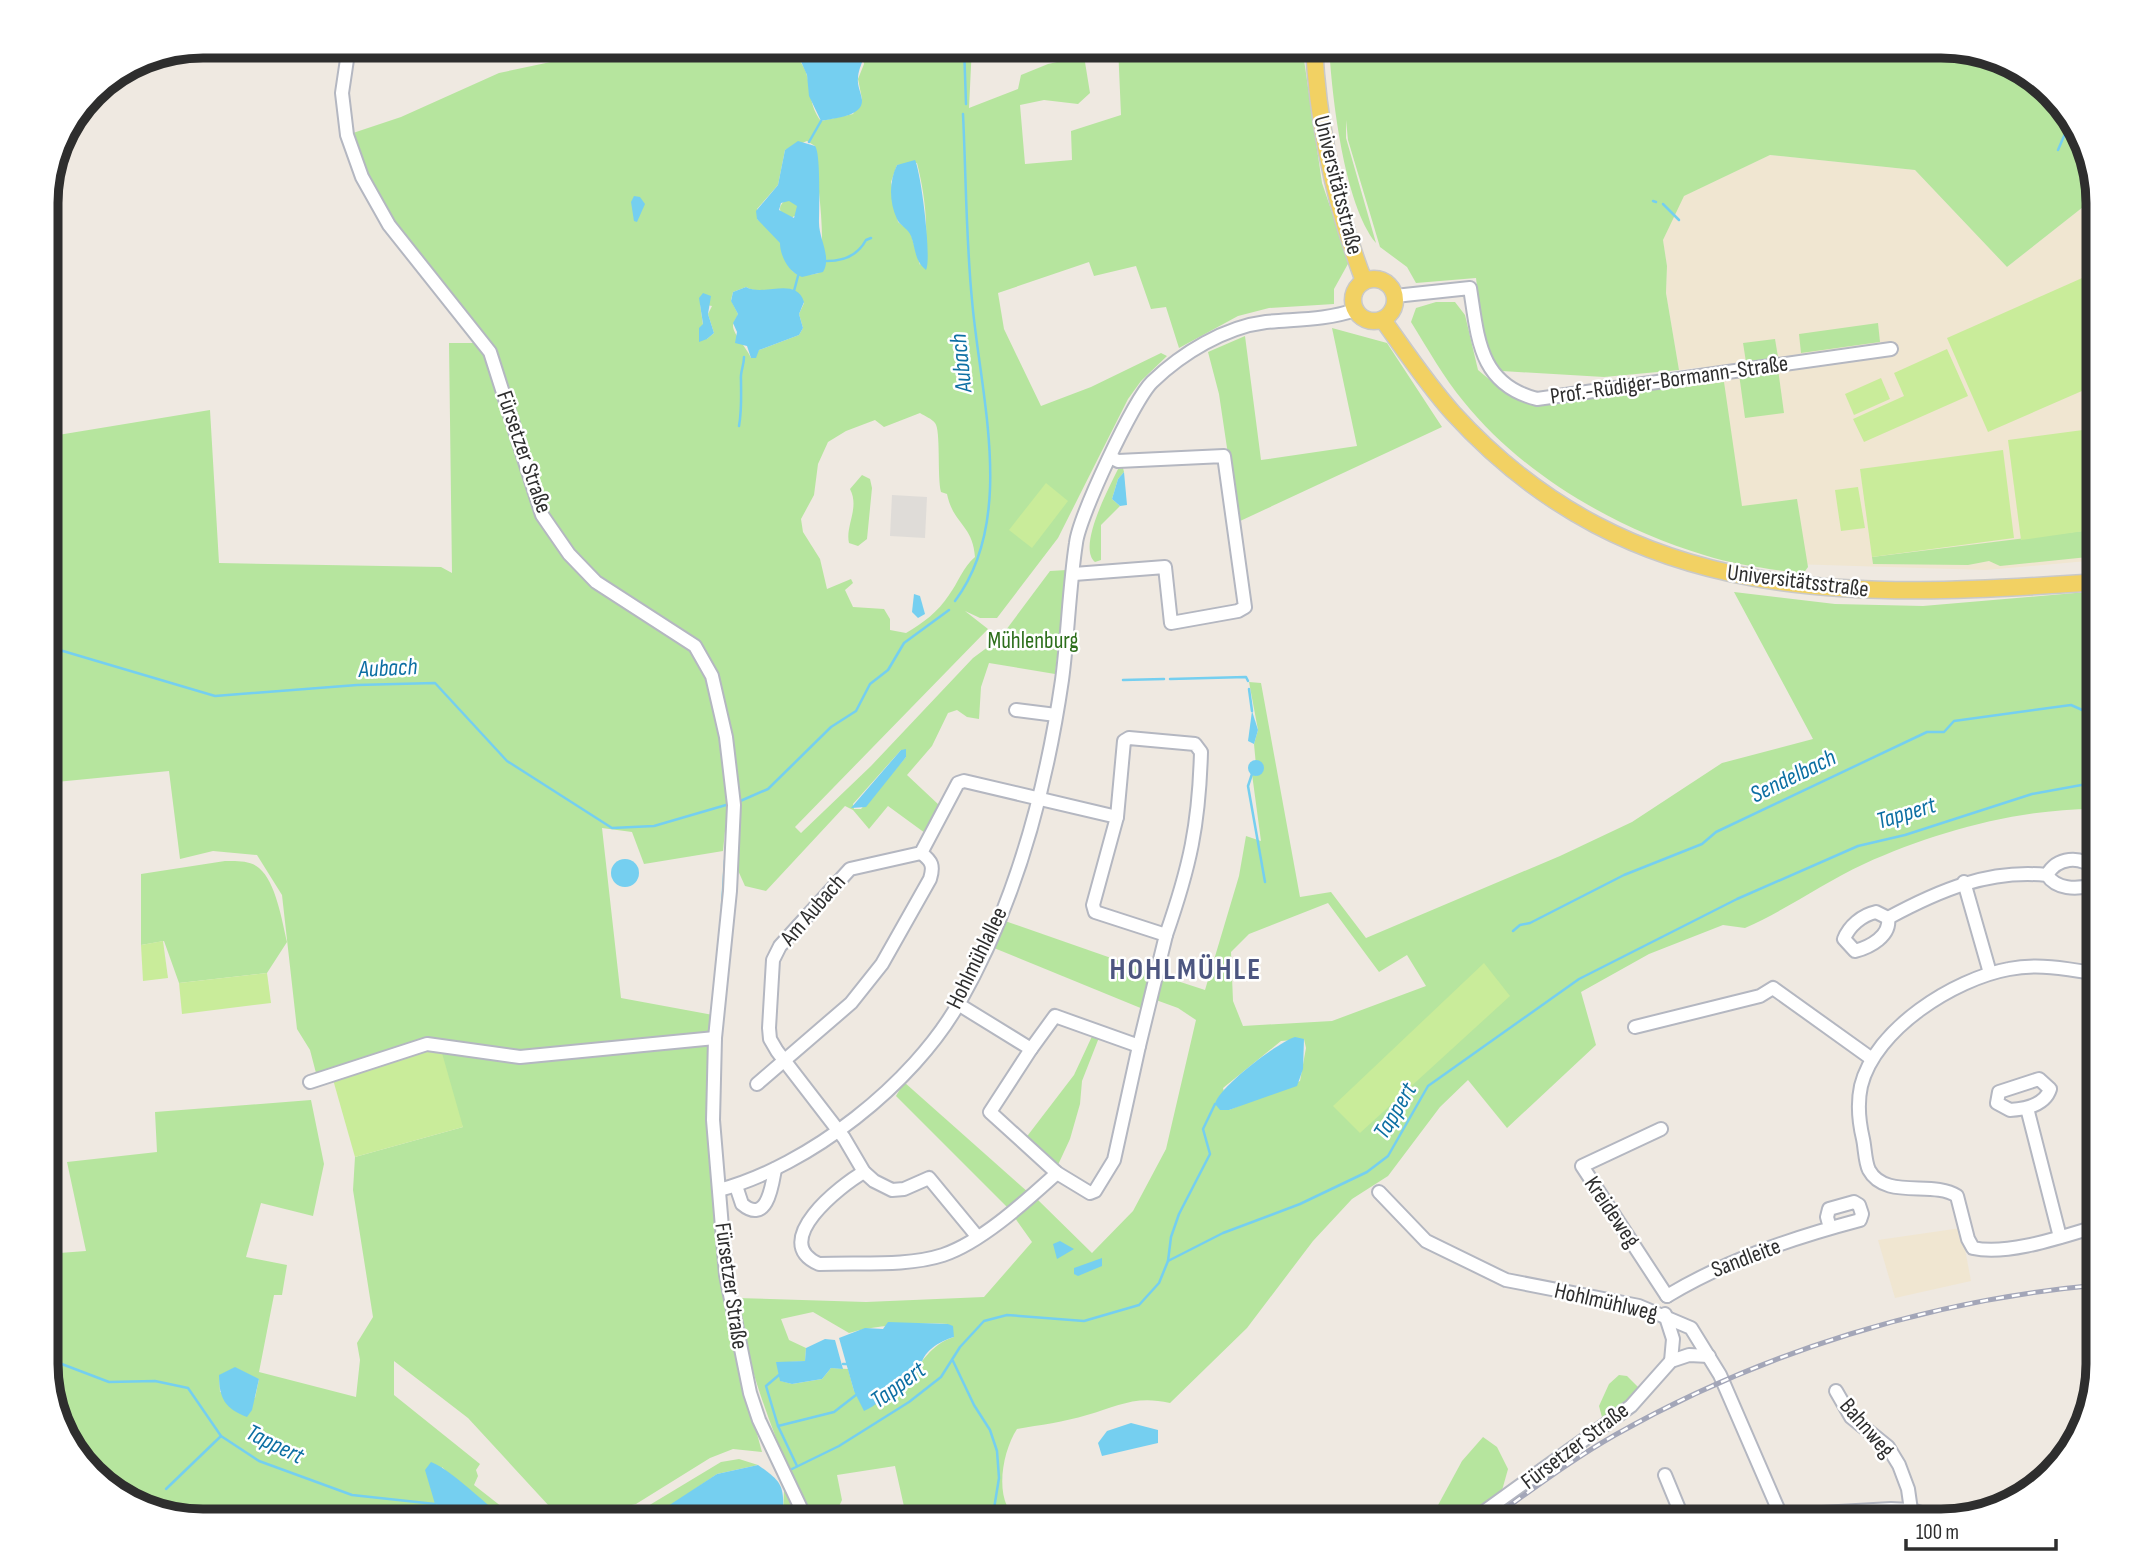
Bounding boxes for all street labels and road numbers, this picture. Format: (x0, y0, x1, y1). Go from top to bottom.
street label: Universitätsstraße (1307, 113, 1369, 257)
street label: Prof.-Rüdiger-Bormann-Straße (1548, 349, 1790, 411)
street label: Fürsetzer Straße (490, 387, 558, 517)
street label: Universitätsstraße (1726, 558, 1870, 604)
street label: Am Aubach (774, 869, 852, 952)
street label: Hohlmühlallee (940, 903, 1014, 1013)
street label: Kreideweg (1578, 1171, 1646, 1253)
street label: Fürsetzer Straße (708, 1221, 754, 1351)
street label: Sandleite (1707, 1232, 1785, 1284)
street label: Hohlmühlweg (1552, 1277, 1660, 1327)
street label: Bahnweg (1833, 1392, 1901, 1464)
street label: Fürsetzer Straße (1516, 1396, 1634, 1496)

